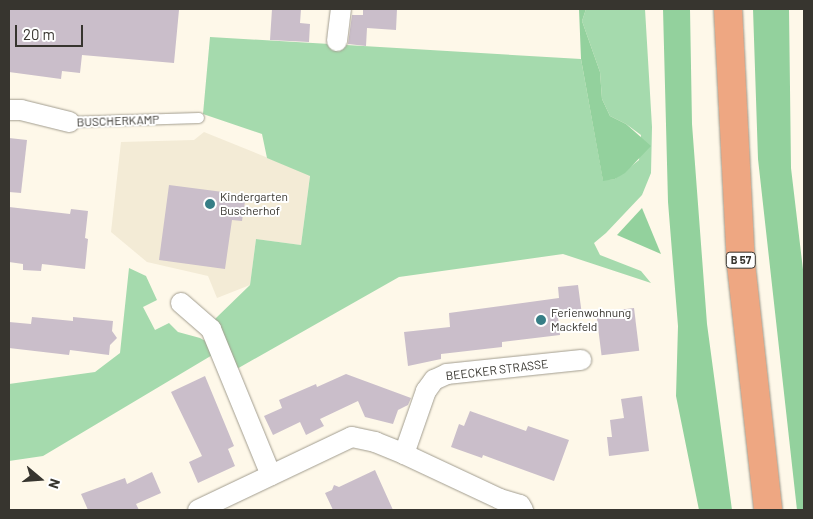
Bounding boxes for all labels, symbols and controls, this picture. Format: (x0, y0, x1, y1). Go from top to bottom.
scale bar (18, 15, 85, 47)
text: 20 m (23, 25, 55, 43)
street label: BUSCHERKAMP (76, 112, 160, 130)
place label: Kindergarten Buscherhof (220, 190, 288, 218)
marker: Kindergarten Buscherhof (204, 198, 216, 210)
road number: B 57 (725, 252, 757, 268)
place label: Ferienwohnung Mackfeld (551, 306, 631, 334)
marker: Ferienwohnung Mackfeld (535, 314, 547, 326)
street label: BEECKER STRASSE (445, 357, 549, 383)
north arrow (15, 454, 65, 504)
text: N (45, 477, 64, 491)

